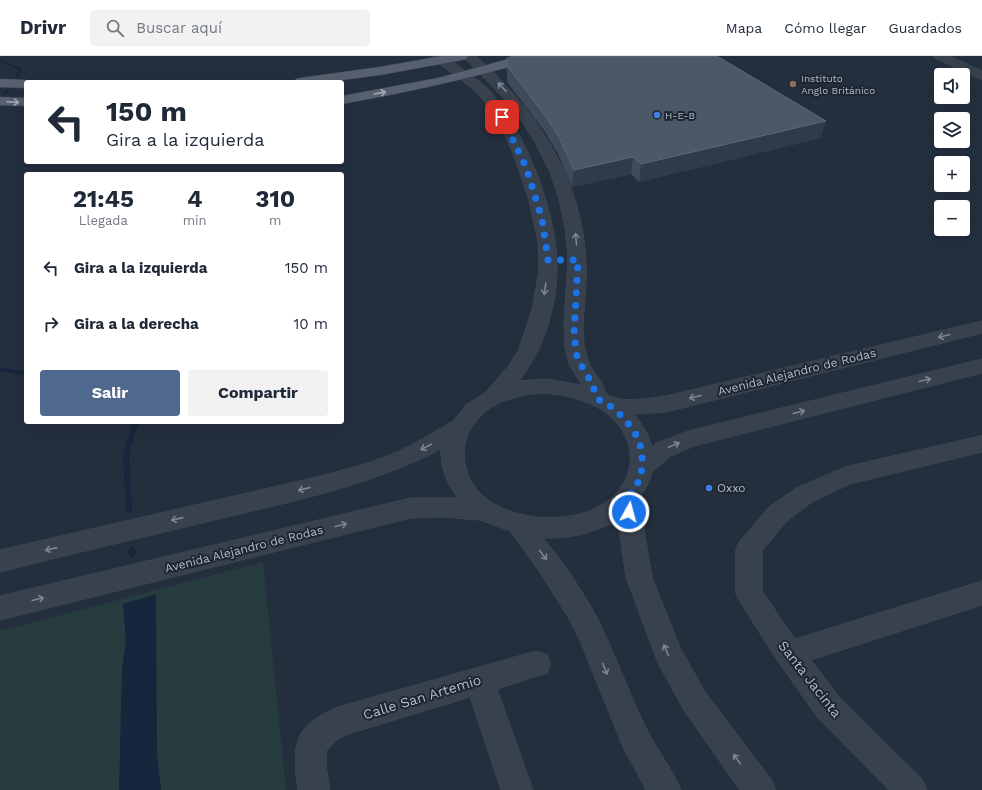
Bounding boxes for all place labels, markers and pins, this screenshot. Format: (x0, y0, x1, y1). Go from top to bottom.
place label: Instituto Anglo Británico (801, 73, 875, 96)
marker: Instituto Anglo Británico (788, 79, 798, 89)
pin (485, 100, 519, 134)
marker: H-E-B (652, 110, 662, 120)
place label: H-E-B (665, 110, 695, 121)
place label: Oxxo (717, 481, 746, 495)
marker: Oxxo (704, 483, 714, 493)

